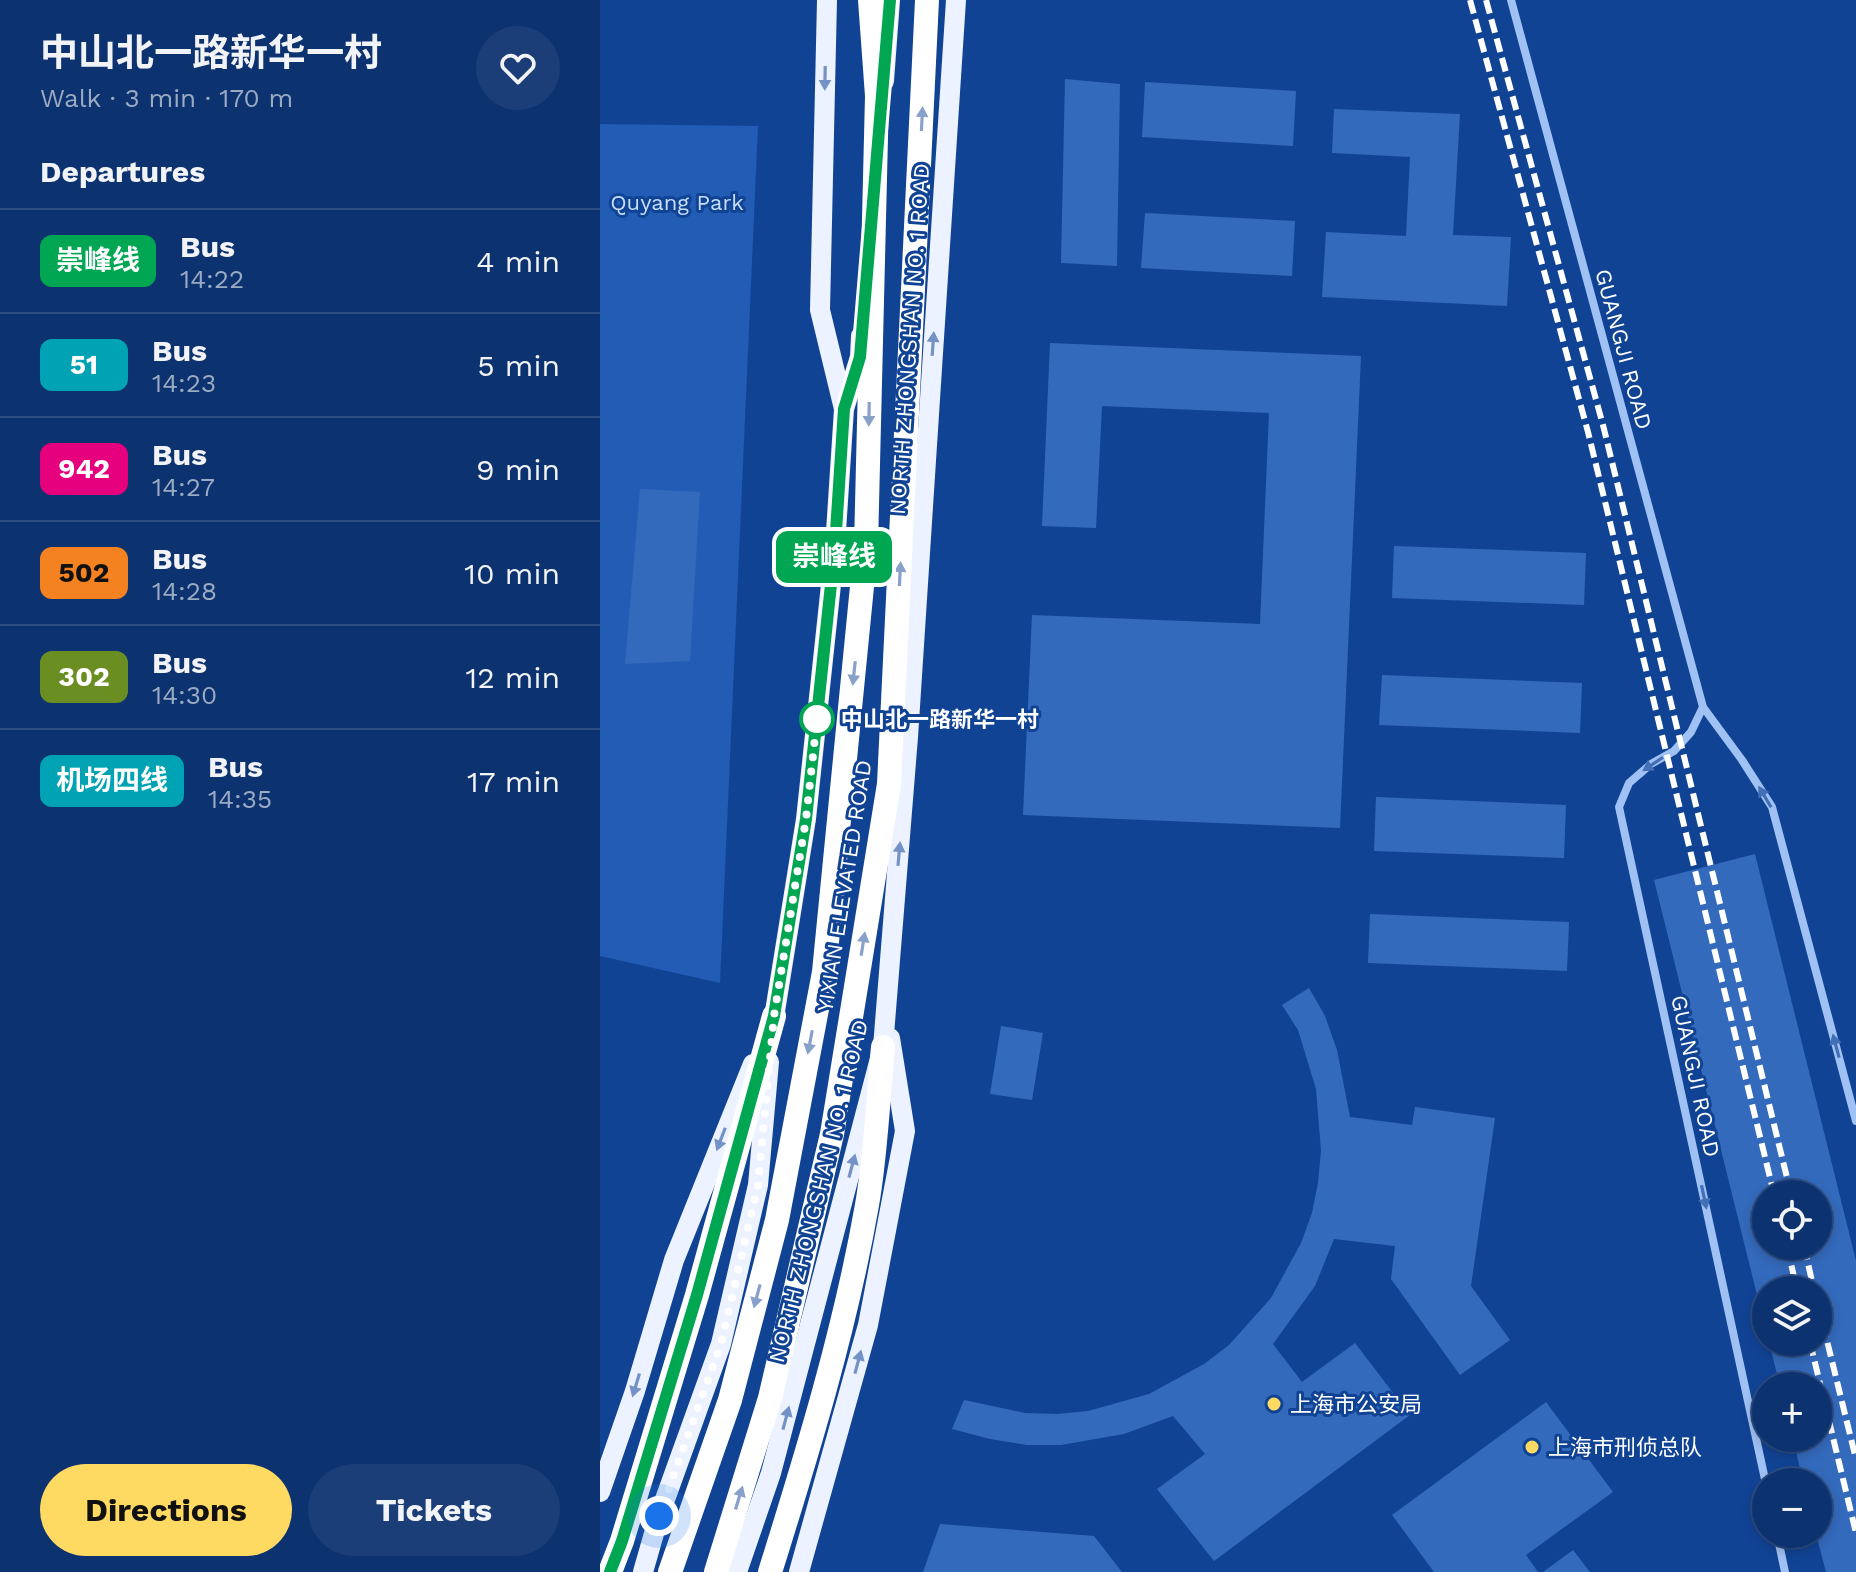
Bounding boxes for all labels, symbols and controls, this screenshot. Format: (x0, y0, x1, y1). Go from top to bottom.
button: heart (476, 26, 560, 110)
text: 中山北一路新华一村 (40, 31, 382, 75)
one-way arrow (819, 66, 831, 91)
text: Walk · 3 min · 170 m (40, 83, 293, 113)
one-way arrow (916, 106, 929, 131)
text: Departures (40, 154, 205, 189)
street label: NORTH ZHONGSHAN NO. 1 ROAD (885, 162, 934, 516)
park label: Quyang Park (610, 190, 744, 215)
text: Bus (180, 229, 235, 264)
text: 崇峰线 (56, 244, 140, 277)
text: 4 min (476, 244, 560, 279)
text: 14:22 (180, 264, 244, 294)
street label: GUANGJI ROAD (1590, 266, 1657, 432)
one-way arrow (927, 331, 940, 356)
text: Bus (152, 333, 207, 368)
text: 51 (70, 348, 98, 381)
text: 5 min (477, 348, 560, 383)
text: 14:23 (152, 368, 216, 398)
one-way arrow (863, 402, 876, 427)
text: Bus (152, 437, 207, 472)
text: 942 (58, 452, 110, 485)
text: 9 min (476, 452, 560, 487)
text: 14:27 (152, 472, 215, 502)
line badge: 崇峰线 (788, 531, 880, 583)
text: 崇峰线 (792, 540, 876, 573)
text: Bus (152, 541, 207, 576)
text: 502 (58, 556, 110, 589)
text: 10 min (464, 556, 560, 591)
one-way arrow (893, 561, 906, 586)
text: 14:28 (152, 576, 217, 606)
text: Bus (152, 645, 207, 680)
text: 302 (58, 660, 110, 693)
text: 12 min (465, 660, 560, 695)
one-way arrow (847, 661, 860, 686)
text: 14:30 (152, 680, 217, 710)
marker: 中山北一路新华一村 (800, 702, 834, 736)
place label: 中山北一路新华一村 (841, 707, 1039, 732)
text: Bus (208, 749, 263, 784)
one-way arrow (1643, 756, 1664, 771)
street label: YIXIAN ELEVATED ROAD (812, 758, 877, 1014)
text: 机场四线 (56, 764, 168, 797)
text: 17 min (467, 764, 560, 799)
text: 14:35 (208, 784, 272, 814)
one-way arrow (1758, 785, 1773, 808)
one-way arrow (893, 841, 906, 866)
one-way arrow (857, 931, 870, 956)
street label: GUANGJI ROAD (1666, 993, 1725, 1159)
street label: NORTH ZHONGSHAN NO. 1 ROAD (764, 1017, 873, 1365)
one-way arrow (804, 1030, 816, 1055)
one-way arrow (1829, 1034, 1841, 1059)
one-way arrow (714, 1127, 727, 1151)
one-way arrow (846, 1154, 858, 1179)
map controls (1752, 1180, 1832, 1548)
button: locate (1752, 1180, 1832, 1260)
one-way arrow (1698, 1185, 1711, 1210)
button: layers (1752, 1276, 1832, 1356)
one-way arrow (750, 1284, 762, 1309)
one-way arrow (852, 1350, 865, 1374)
button: + (1752, 1372, 1832, 1452)
one-way arrow (629, 1373, 642, 1397)
place label: 上海市公安局 (1290, 1392, 1422, 1417)
marker: 上海市公安局 (1265, 1395, 1283, 1413)
one-way arrow (780, 1405, 792, 1430)
place label: 上海市刑侦总队 (1548, 1435, 1702, 1460)
marker: 上海市刑侦总队 (1523, 1438, 1541, 1456)
button: Directions (40, 1464, 292, 1556)
button: Tickets (308, 1464, 560, 1556)
button: − (1752, 1468, 1832, 1548)
one-way arrow (733, 1485, 746, 1509)
your location (639, 1496, 679, 1536)

